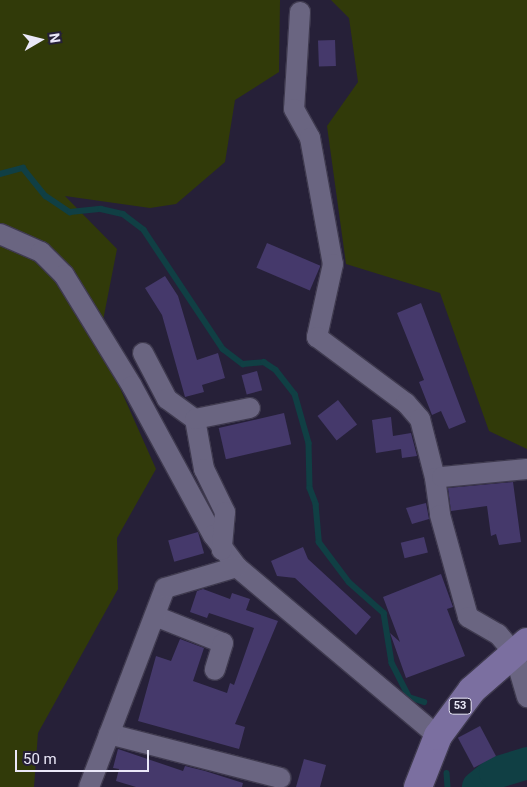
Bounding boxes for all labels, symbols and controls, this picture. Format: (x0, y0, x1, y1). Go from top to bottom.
north arrow (15, 15, 65, 65)
text: N (46, 32, 63, 44)
road number: 53 (448, 698, 472, 714)
scale bar (18, 740, 151, 772)
text: 50 m (23, 750, 57, 768)

